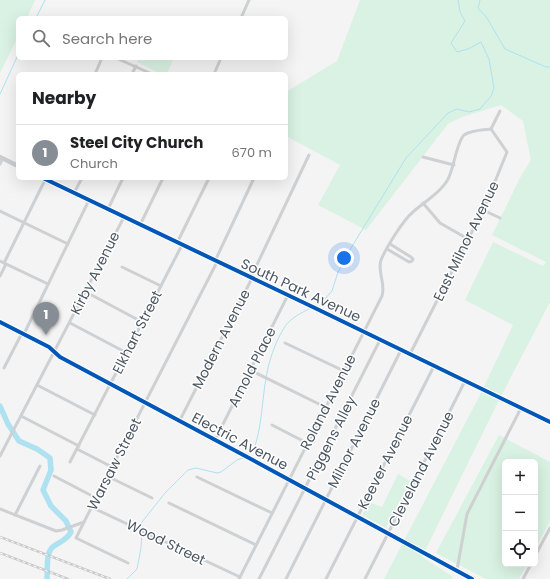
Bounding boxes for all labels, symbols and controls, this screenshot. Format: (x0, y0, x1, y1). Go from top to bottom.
search box (16, 16, 288, 60)
icon: search (30, 27, 52, 49)
text: Search here (62, 28, 152, 49)
text: Nearby (32, 86, 96, 110)
text: Steel City Church (70, 132, 203, 153)
text: 1 (43, 143, 47, 162)
text: 670 m (232, 143, 272, 162)
text: Church (70, 154, 118, 173)
street label: East Milnor Avenue (428, 177, 504, 304)
street label: Kirby Avenue (65, 228, 125, 318)
your location (334, 248, 354, 268)
street label: South Park Avenue (238, 253, 365, 327)
street label: Modern Avenue (187, 285, 255, 392)
street label: Elkhart Street (107, 287, 167, 377)
pin: 1 (33, 302, 59, 335)
street label: Arnold Place (223, 323, 281, 410)
street label: Roland Avenue (295, 350, 361, 453)
street label: Piggens Alley (301, 392, 361, 484)
street label: Milnor Avenue (323, 394, 385, 491)
street label: Electric Avenue (188, 407, 292, 475)
street label: Cleveland Avenue (383, 408, 459, 530)
street label: Keever Avenue (353, 411, 418, 513)
street label: Warsaw Street (82, 414, 146, 514)
map controls (502, 459, 538, 567)
button: + (502, 459, 538, 495)
button: − (502, 495, 538, 531)
street label: Wood Street (123, 514, 209, 570)
button: locate (502, 531, 538, 567)

